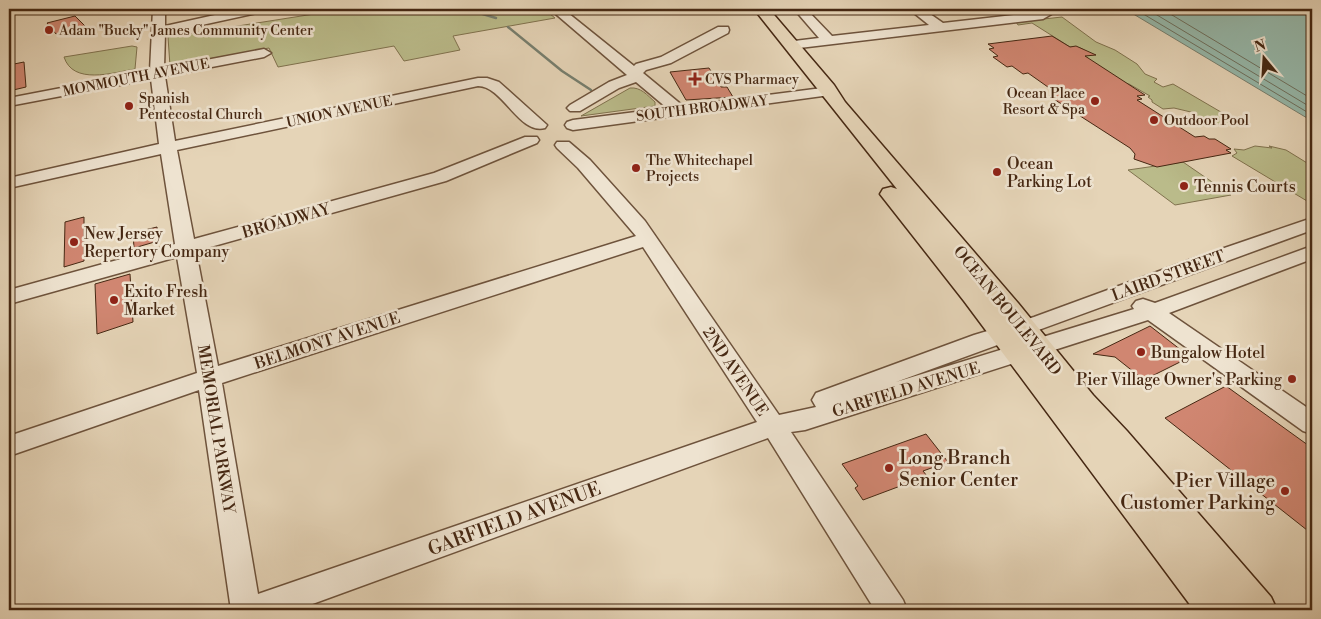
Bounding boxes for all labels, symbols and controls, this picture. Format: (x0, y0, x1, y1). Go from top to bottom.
place label: Adam "Bucky" James Community Center (58, 22, 313, 40)
marker: Adam "Bucky" James Community Center (43, 24, 55, 36)
north arrow (1238, 32, 1288, 82)
text: N (1252, 36, 1268, 57)
street label: MONMOUTH AVENUE (61, 55, 211, 101)
place label: CVS Pharmacy (705, 71, 799, 89)
marker: CVS Pharmacy (689, 73, 701, 85)
place label: Ocean Place Resort & Spa (1003, 85, 1086, 119)
place label: Spanish Pentecostal Church (139, 90, 263, 124)
street label: UNION AVENUE (284, 92, 394, 132)
street label: SOUTH BROADWAY (635, 92, 770, 126)
marker: Ocean Place Resort & Spa (1089, 95, 1101, 107)
marker: Spanish Pentecostal Church (123, 100, 135, 112)
place label: Outdoor Pool (1164, 112, 1249, 130)
marker: Outdoor Pool (1148, 114, 1160, 126)
place label: The Whitechapel Projects (646, 152, 753, 186)
place label: Ocean Parking Lot (1007, 154, 1092, 192)
marker: The Whitechapel Projects (630, 162, 642, 174)
marker: Ocean Parking Lot (991, 166, 1003, 178)
place label: Tennis Courts (1194, 177, 1296, 197)
marker: Tennis Courts (1178, 180, 1190, 192)
street label: BROADWAY (239, 198, 334, 243)
place label: New Jersey Repertory Company (84, 224, 229, 262)
marker: New Jersey Repertory Company (68, 236, 80, 248)
street label: OCEAN BOULEVARD (949, 242, 1066, 380)
street label: LAIRD STREET (1109, 246, 1228, 306)
place label: Exito Fresh Market (124, 282, 208, 320)
marker: Exito Fresh Market (108, 294, 120, 306)
street label: BELMONT AVENUE (251, 308, 403, 374)
street label: 2ND AVENUE (698, 323, 772, 420)
place label: Bungalow Hotel (1150, 343, 1265, 363)
street label: MEMORIAL PARKWAY (193, 344, 239, 516)
marker: Bungalow Hotel (1135, 346, 1147, 358)
street label: GARFIELD AVENUE (830, 358, 983, 422)
place label: Pier Village Owner's Parking (1076, 370, 1283, 390)
marker: Pier Village Owner's Parking (1286, 373, 1298, 385)
place label: Long Branch Senior Center (899, 446, 1018, 492)
marker: Long Branch Senior Center (883, 462, 895, 474)
place label: Pier Village Customer Parking (1120, 469, 1275, 515)
street label: GARFIELD AVENUE (425, 476, 604, 561)
marker: Pier Village Customer Parking (1279, 485, 1291, 497)

